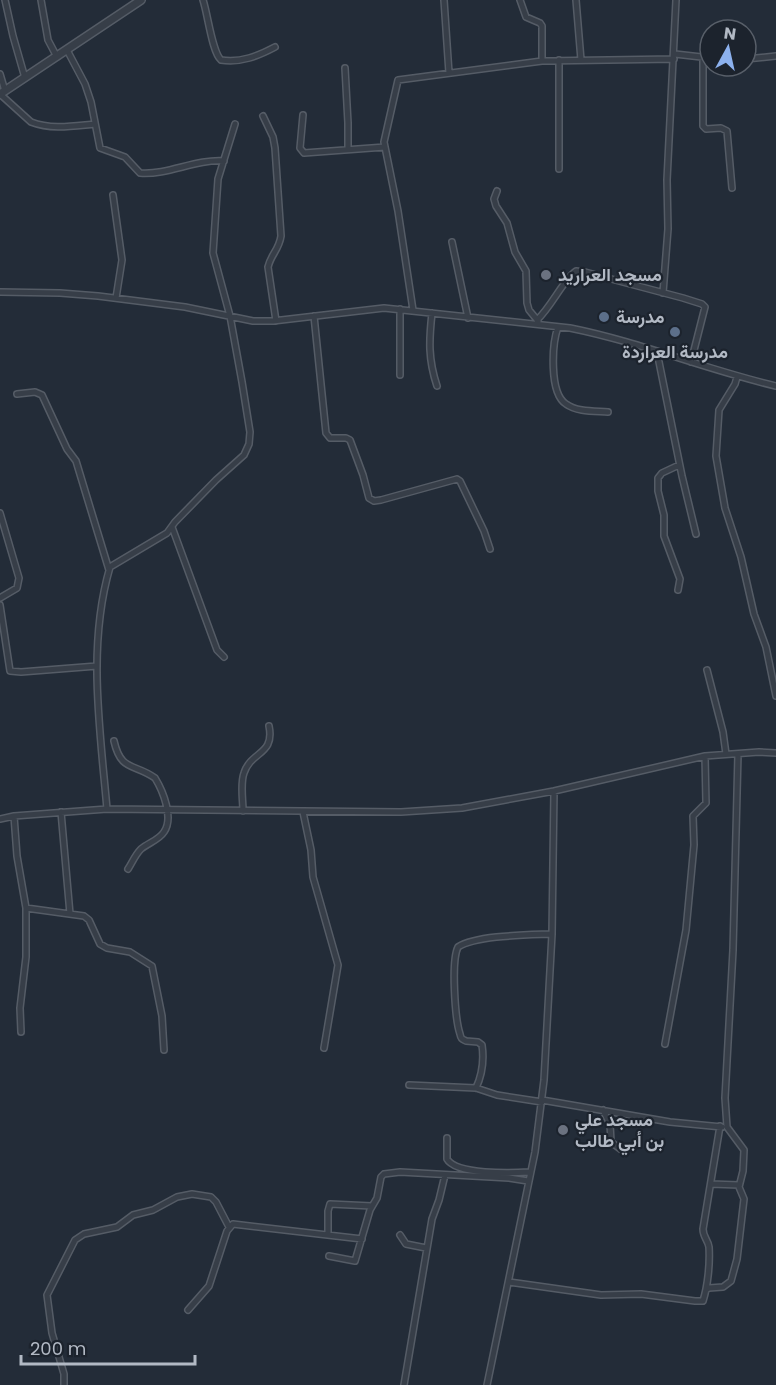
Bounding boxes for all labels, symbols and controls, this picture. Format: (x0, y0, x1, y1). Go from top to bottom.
north arrow (698, 18, 758, 78)
text: N (722, 21, 738, 46)
place label: مسجد العراريد (558, 262, 662, 287)
marker: مسجد العراريد (539, 268, 553, 282)
place label: مدرسة (616, 304, 665, 329)
marker: مدرسة (597, 310, 611, 324)
marker: مدرسة العراردة (668, 325, 682, 339)
place label: مدرسة العراردة (622, 339, 728, 364)
place label: مسجد علي بن أبي طالب (575, 1107, 664, 1156)
marker: مسجد علي بن أبي طالب (556, 1123, 570, 1137)
scale bar (21, 1328, 195, 1366)
text: 200 m (30, 1336, 86, 1361)

